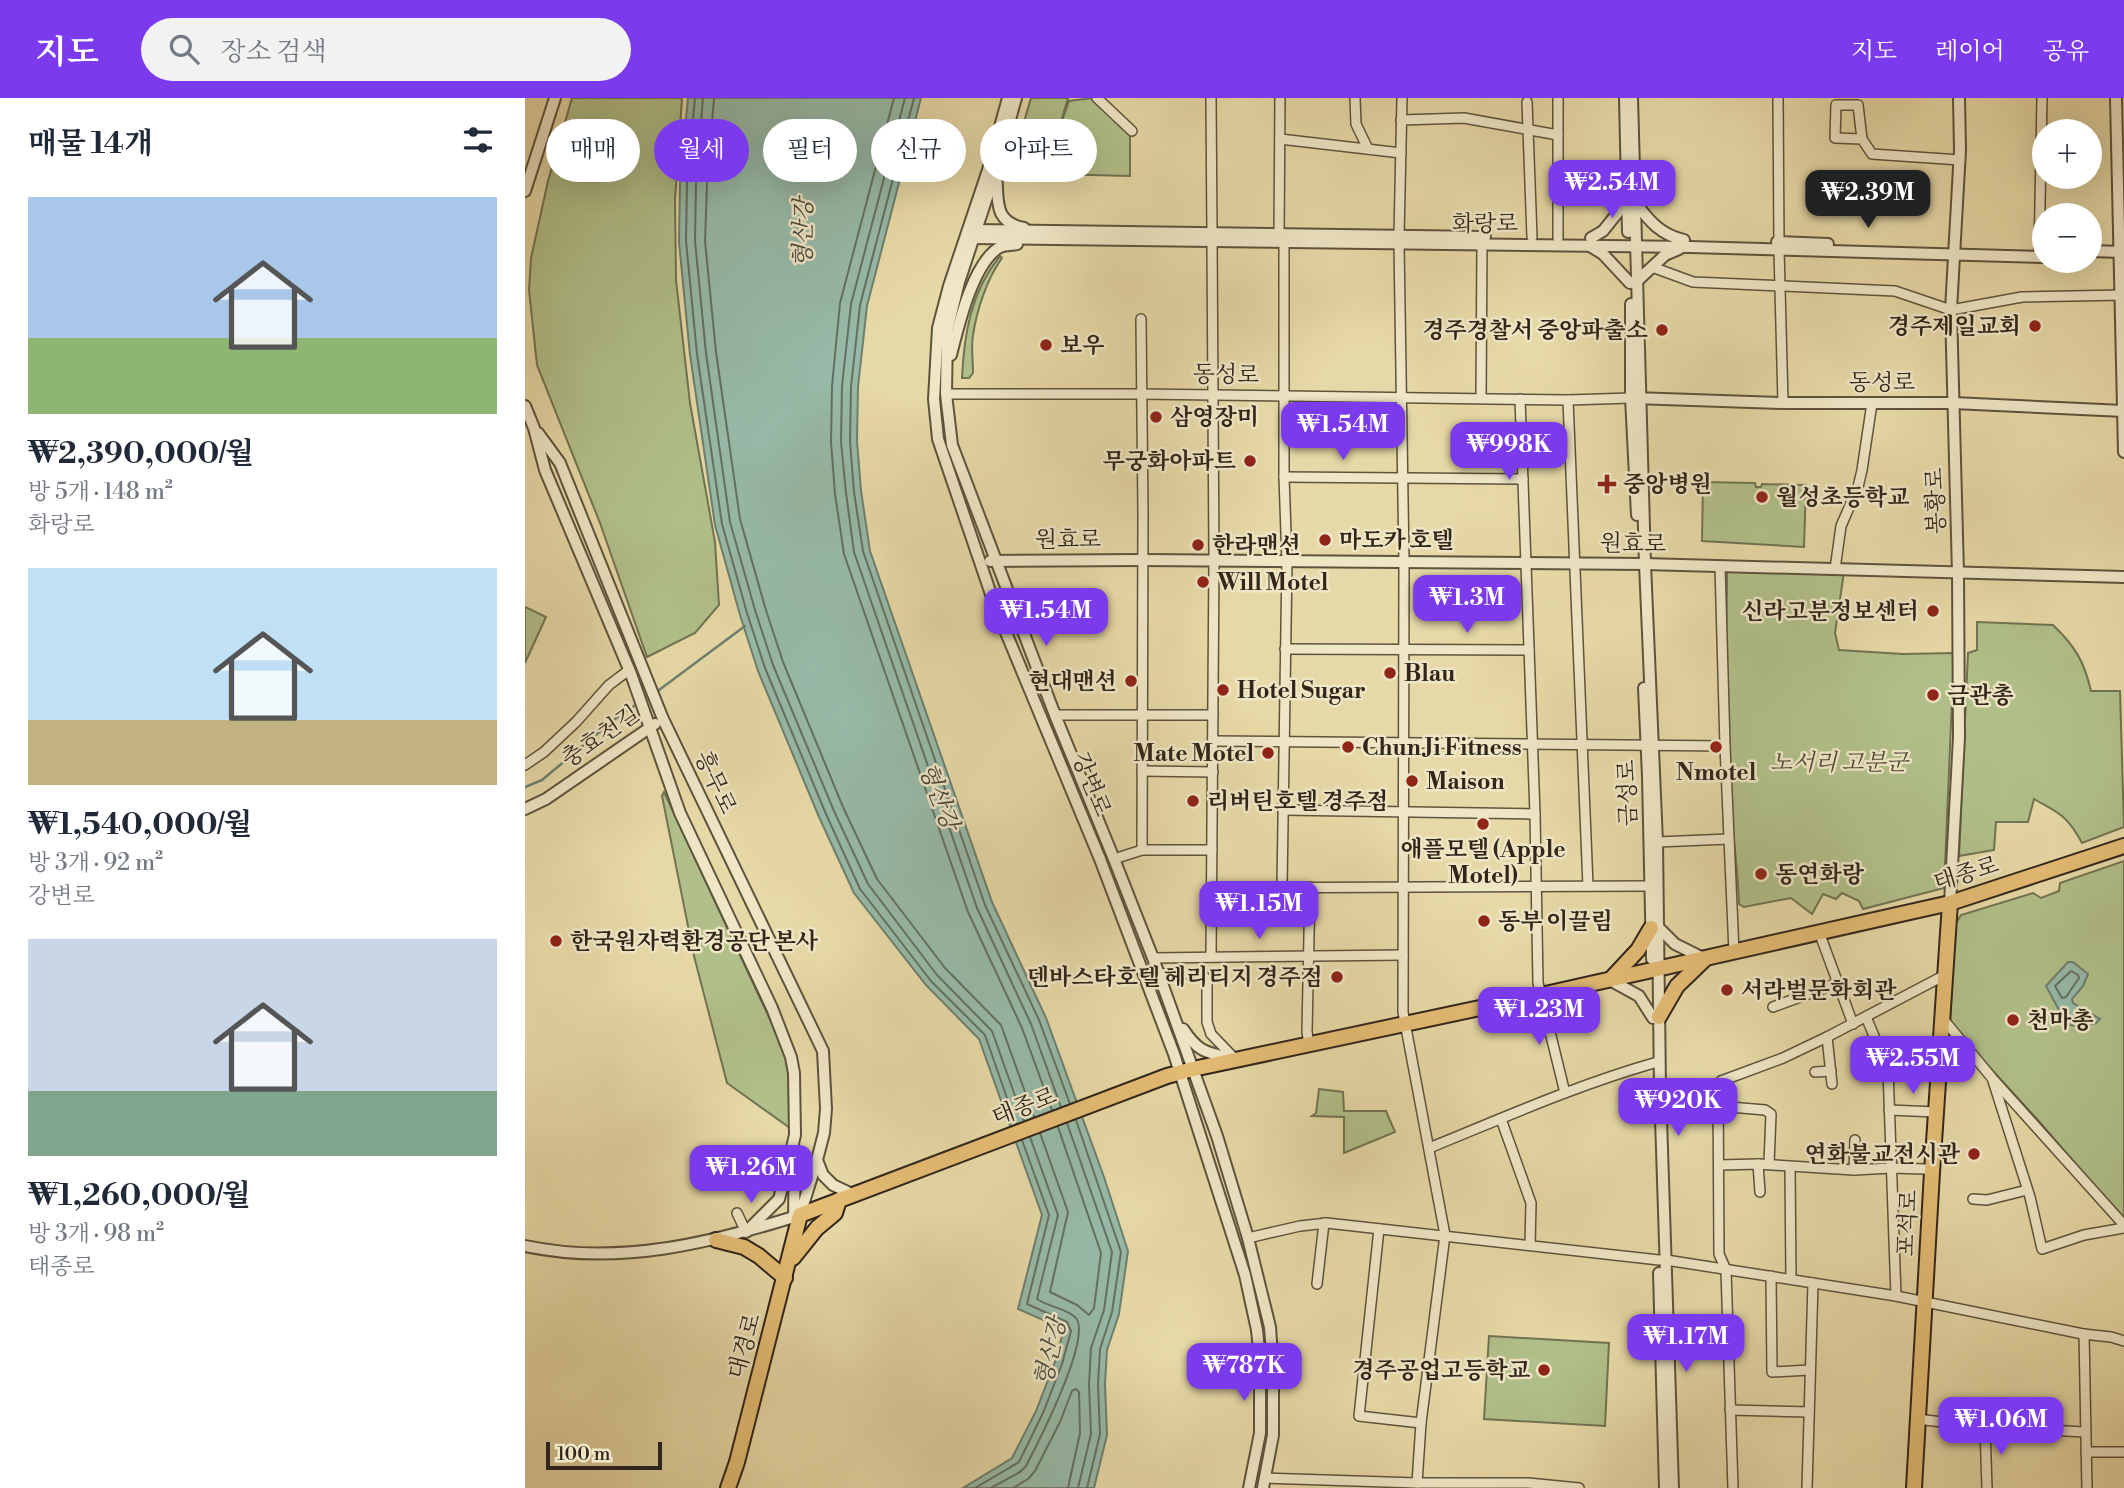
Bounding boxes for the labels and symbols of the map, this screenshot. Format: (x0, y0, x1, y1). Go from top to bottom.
pin: ₩2.54M (1555, 160, 1669, 220)
pin: ₩2.39M (1811, 170, 1925, 230)
water label: 형산강 (788, 194, 820, 268)
street label: 화랑로 (1452, 210, 1518, 238)
place label: 경주제일교회 (1888, 313, 2021, 341)
place label: 경주경찰서 중앙파출소 (1422, 317, 1648, 345)
marker: 경주제일교회 (2027, 318, 2043, 334)
marker: 경주경찰서 중앙파출소 (1654, 322, 1670, 338)
place label: 보우 (1060, 332, 1104, 360)
marker: 보우 (1038, 337, 1054, 353)
street label: 동성로 (1192, 360, 1260, 390)
street label: 동성로 (1849, 369, 1915, 397)
pin: ₩1.54M (1286, 402, 1400, 462)
place label: 삼영장미 (1170, 404, 1259, 432)
marker: 삼영장미 (1148, 409, 1164, 425)
pin: ₩998K (1460, 422, 1558, 482)
place label: 무궁화아파트 (1103, 448, 1236, 476)
marker: 무궁화아파트 (1242, 453, 1258, 469)
street label: 봉황로 (1921, 467, 1951, 535)
place label: 중앙병원 (1623, 471, 1712, 499)
marker: 중앙병원 (1597, 474, 1617, 494)
place label: 월성초등학교 (1776, 484, 1910, 512)
marker: 월성초등학교 (1754, 489, 1770, 505)
street label: 원효로 (1035, 526, 1101, 554)
place label: 마도카 호텔 (1339, 527, 1454, 555)
street label: 원효로 (1599, 529, 1667, 559)
place label: 한라맨션 (1212, 532, 1301, 560)
marker: 마도카 호텔 (1317, 532, 1333, 548)
marker: 한라맨션 (1190, 537, 1206, 553)
place label: Will Motel (1216, 569, 1329, 597)
marker: Will Motel (1195, 574, 1211, 590)
pin: ₩1.3M (1418, 575, 1516, 635)
pin: ₩1.54M (989, 588, 1103, 648)
place label: 신라고분정보센터 (1741, 598, 1919, 626)
marker: 신라고분정보센터 (1925, 603, 1941, 619)
place label: Blau (1404, 660, 1455, 688)
marker: Blau (1382, 665, 1398, 681)
place label: 현대맨션 (1028, 668, 1117, 696)
marker: 현대맨션 (1123, 673, 1139, 689)
place label: Hotel Sugar (1237, 677, 1366, 705)
marker: Hotel Sugar (1215, 682, 1231, 698)
place label: 금관총 (1947, 682, 2014, 710)
marker: 금관총 (1925, 687, 1941, 703)
street label: 충효천길 (556, 700, 645, 774)
place label: Chun Ji Fitness (1362, 734, 1522, 762)
marker: Chun Ji Fitness (1340, 739, 1356, 755)
marker: Nmotel (1708, 739, 1724, 755)
place label: Mate Motel (1133, 740, 1254, 768)
marker: Mate Motel (1260, 745, 1276, 761)
street label: 흥무로 (688, 746, 742, 819)
street label: 강변로 (1066, 748, 1117, 821)
park label: 노서리 고분군 (1770, 749, 1911, 777)
water label: 형산강 (912, 759, 966, 838)
street label: 금성로 (1613, 759, 1643, 827)
place label: Nmotel (1676, 759, 1757, 787)
place label: Maison (1426, 768, 1505, 796)
marker: Maison (1404, 773, 1420, 789)
place label: 리버틴호텔 경주점 (1207, 788, 1388, 816)
marker: 리버틴호텔 경주점 (1185, 793, 1201, 809)
marker: 애플모텔 (Apple Motel) (1475, 816, 1491, 832)
place label: 애플모텔 (Apple Motel) (1400, 836, 1566, 890)
street label: 태종로 (1930, 851, 2002, 897)
place label: 동연화랑 (1775, 861, 1865, 889)
marker: 동연화랑 (1753, 866, 1769, 882)
pin: ₩1.15M (1202, 882, 1316, 941)
place label: 동부 이끌림 (1498, 908, 1613, 936)
marker: 동부 이끌림 (1476, 913, 1492, 929)
place label: 한국원자력환경공단 본사 (570, 928, 819, 956)
marker: 한국원자력환경공단 본사 (548, 933, 564, 949)
place label: 덴바스타호텔 헤리티지 경주점 (1027, 964, 1323, 992)
marker: 덴바스타호텔 헤리티지 경주점 (1329, 969, 1345, 985)
place label: 서라벌문화회관 (1741, 977, 1897, 1005)
marker: 서라벌문화회관 (1719, 982, 1735, 998)
pin: ₩1.23M (1482, 988, 1596, 1047)
place label: 천마총 (2027, 1007, 2094, 1035)
marker: 천마총 (2005, 1012, 2021, 1028)
pin: ₩2.55M (1856, 1037, 1970, 1096)
pin: ₩920K (1629, 1079, 1727, 1138)
street label: 태종로 (988, 1082, 1060, 1132)
place label: 연화불교전시관 (1804, 1141, 1961, 1169)
pin: ₩1.26M (694, 1146, 808, 1205)
marker: 연화불교전시관 (1966, 1146, 1982, 1162)
street label: 포석로 (1892, 1189, 1924, 1257)
street label: 대경로 (723, 1310, 767, 1382)
water label: 형산강 (1029, 1311, 1074, 1389)
pin: ₩1.17M (1629, 1314, 1743, 1374)
pin: ₩787K (1195, 1344, 1293, 1403)
place label: 경주공업고등학교 (1352, 1357, 1531, 1385)
marker: 경주공업고등학교 (1536, 1362, 1552, 1378)
pin: ₩1.06M (1944, 1398, 2058, 1457)
scale bar (546, 1439, 661, 1471)

